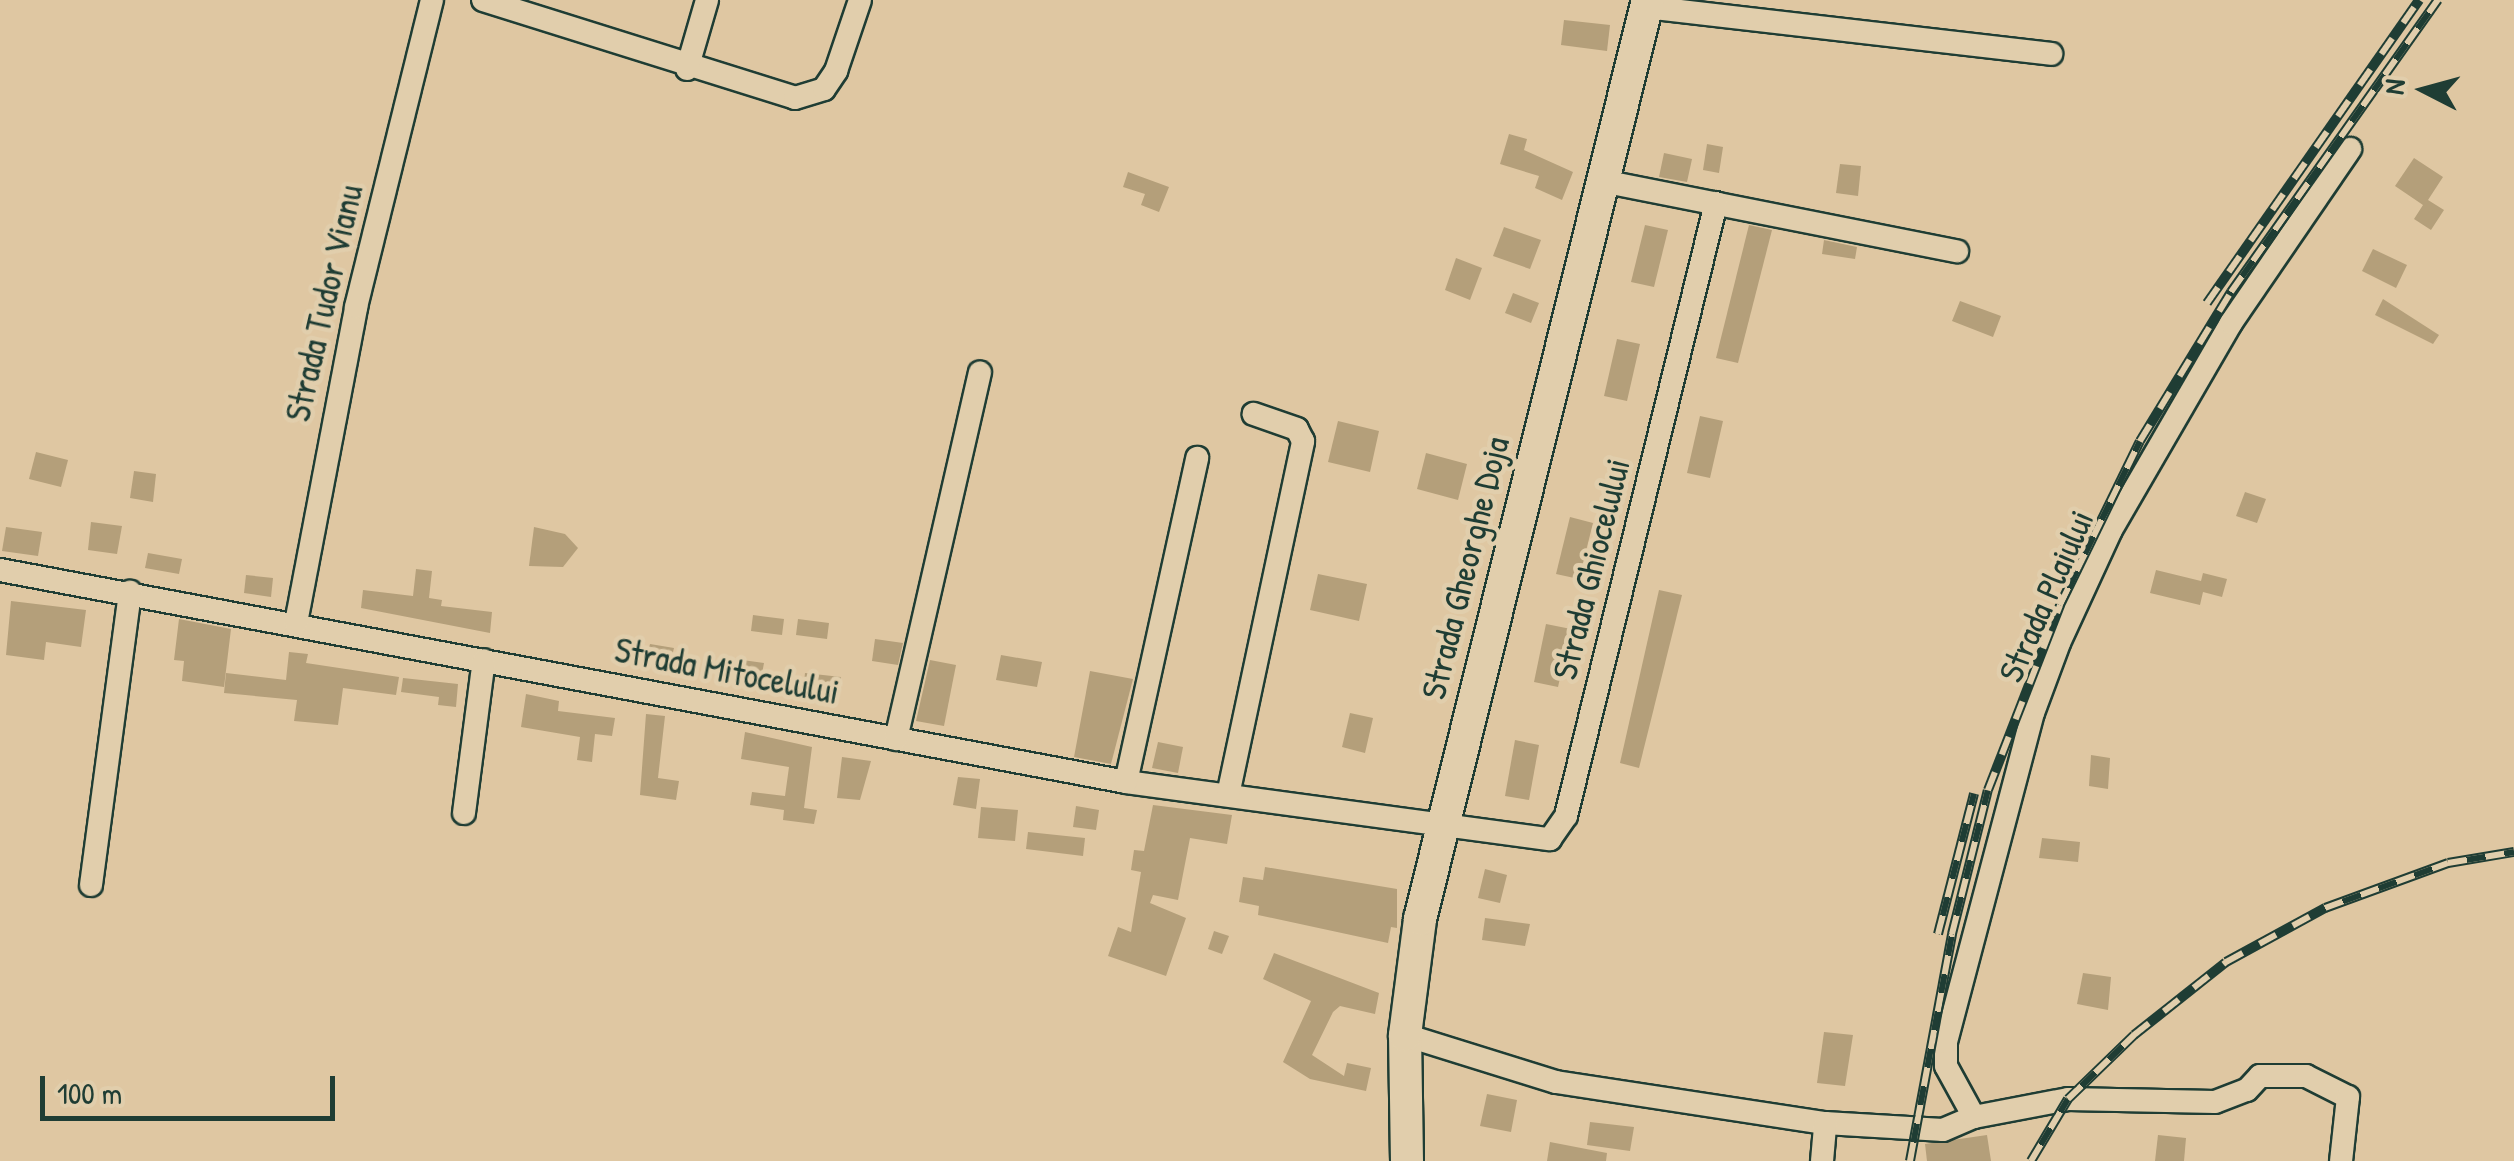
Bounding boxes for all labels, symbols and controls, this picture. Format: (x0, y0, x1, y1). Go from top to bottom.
north arrow (2374, 40, 2474, 140)
text: N (2374, 77, 2414, 96)
street label: Strada Tudor Vianu (276, 181, 372, 425)
street label: Strada Gheorghe Doja (1412, 433, 1518, 703)
street label: Strada Ghiocelului (1543, 454, 1639, 684)
street label: Strada Plaiului (1989, 504, 2103, 688)
street label: Strada Mitocelului (611, 629, 843, 713)
scale bar (45, 1056, 340, 1118)
text: 100 m (57, 1073, 122, 1113)

